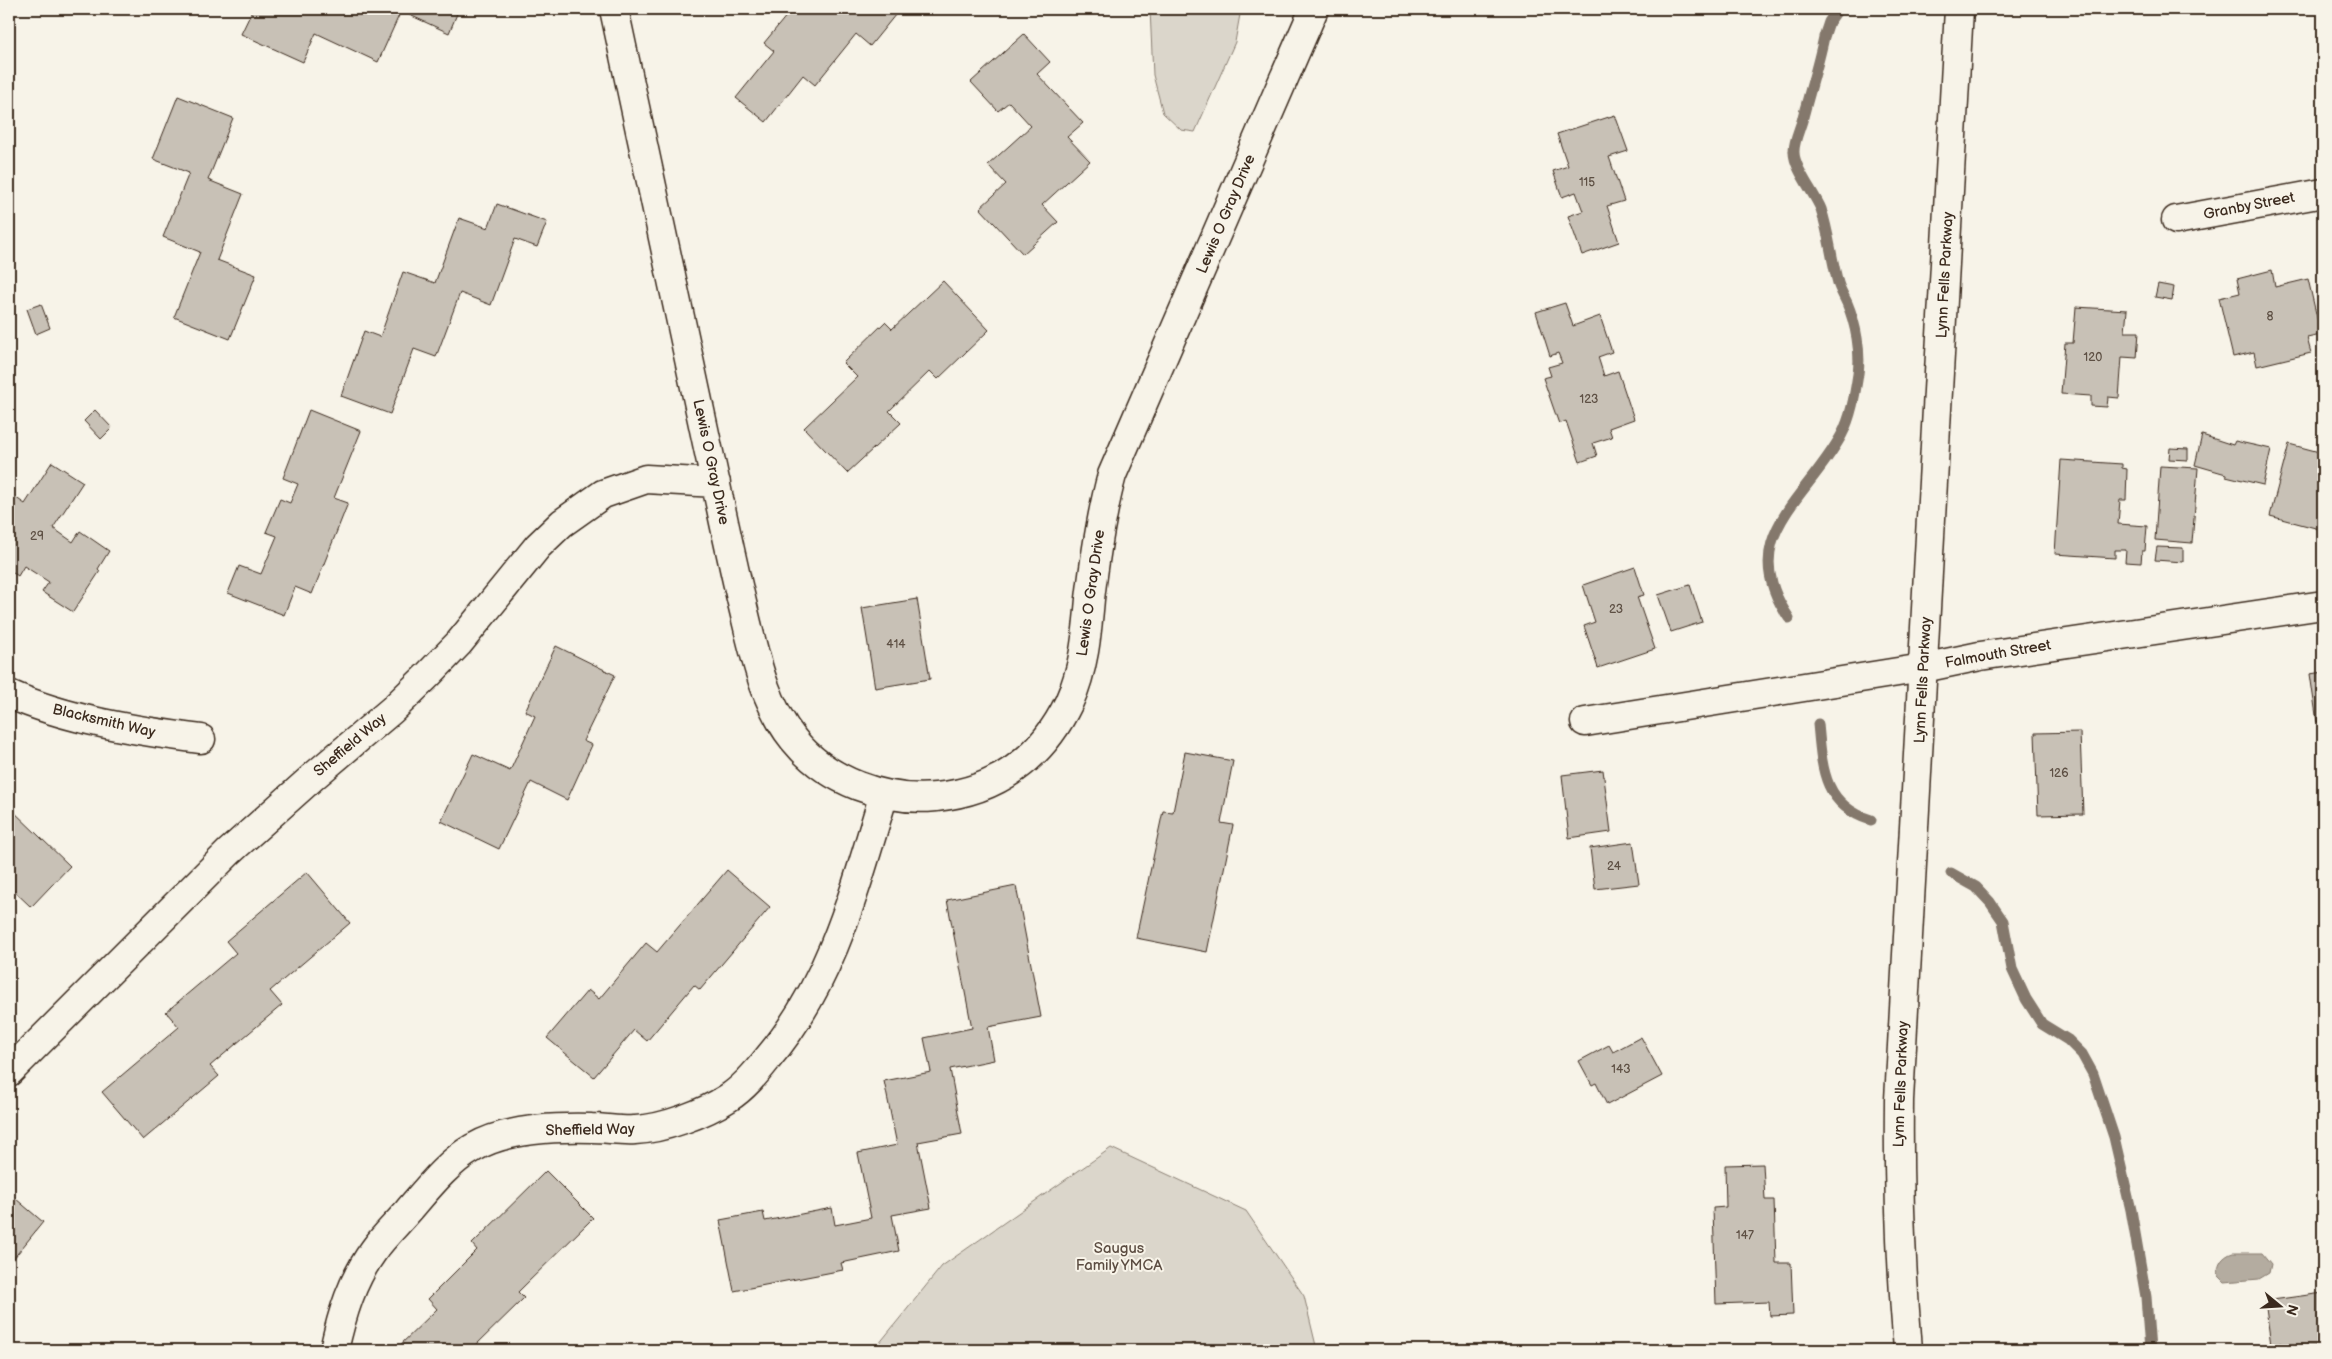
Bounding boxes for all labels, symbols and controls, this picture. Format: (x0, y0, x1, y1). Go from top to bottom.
street label: Lewis O Gray Drive (1192, 151, 1260, 276)
house number: 115 (1579, 175, 1595, 190)
street label: Granby Street (2202, 188, 2297, 224)
street label: Lynn Fells Parkway (1932, 211, 1958, 339)
house number: 8 (2267, 309, 2274, 324)
house number: 120 (2084, 350, 2102, 365)
house number: 123 (1580, 392, 1598, 407)
street label: Lewis O Gray Drive (688, 398, 734, 526)
street label: Lewis O Gray Drive (1073, 528, 1109, 657)
house number: 29 (30, 529, 44, 544)
house number: 23 (1609, 602, 1623, 617)
street label: Lynn Fells Parkway (1910, 616, 1936, 744)
street label: Falmouth Street (1944, 635, 2053, 673)
house number: 414 (886, 637, 906, 652)
street label: Blacksmith Way (51, 700, 158, 742)
street label: Sheffield Way (310, 709, 390, 781)
house number: 126 (2049, 766, 2069, 781)
house number: 24 (1607, 859, 1622, 874)
street label: Lynn Fells Parkway (1889, 1020, 1913, 1148)
house number: 143 (1611, 1062, 1631, 1077)
street label: Sheffield Way (545, 1120, 635, 1140)
house number: 147 (1736, 1228, 1754, 1243)
park label: Saugus Family YMCA (1076, 1239, 1163, 1275)
north arrow (2254, 1282, 2304, 1332)
text: N (2282, 1302, 2302, 1317)

